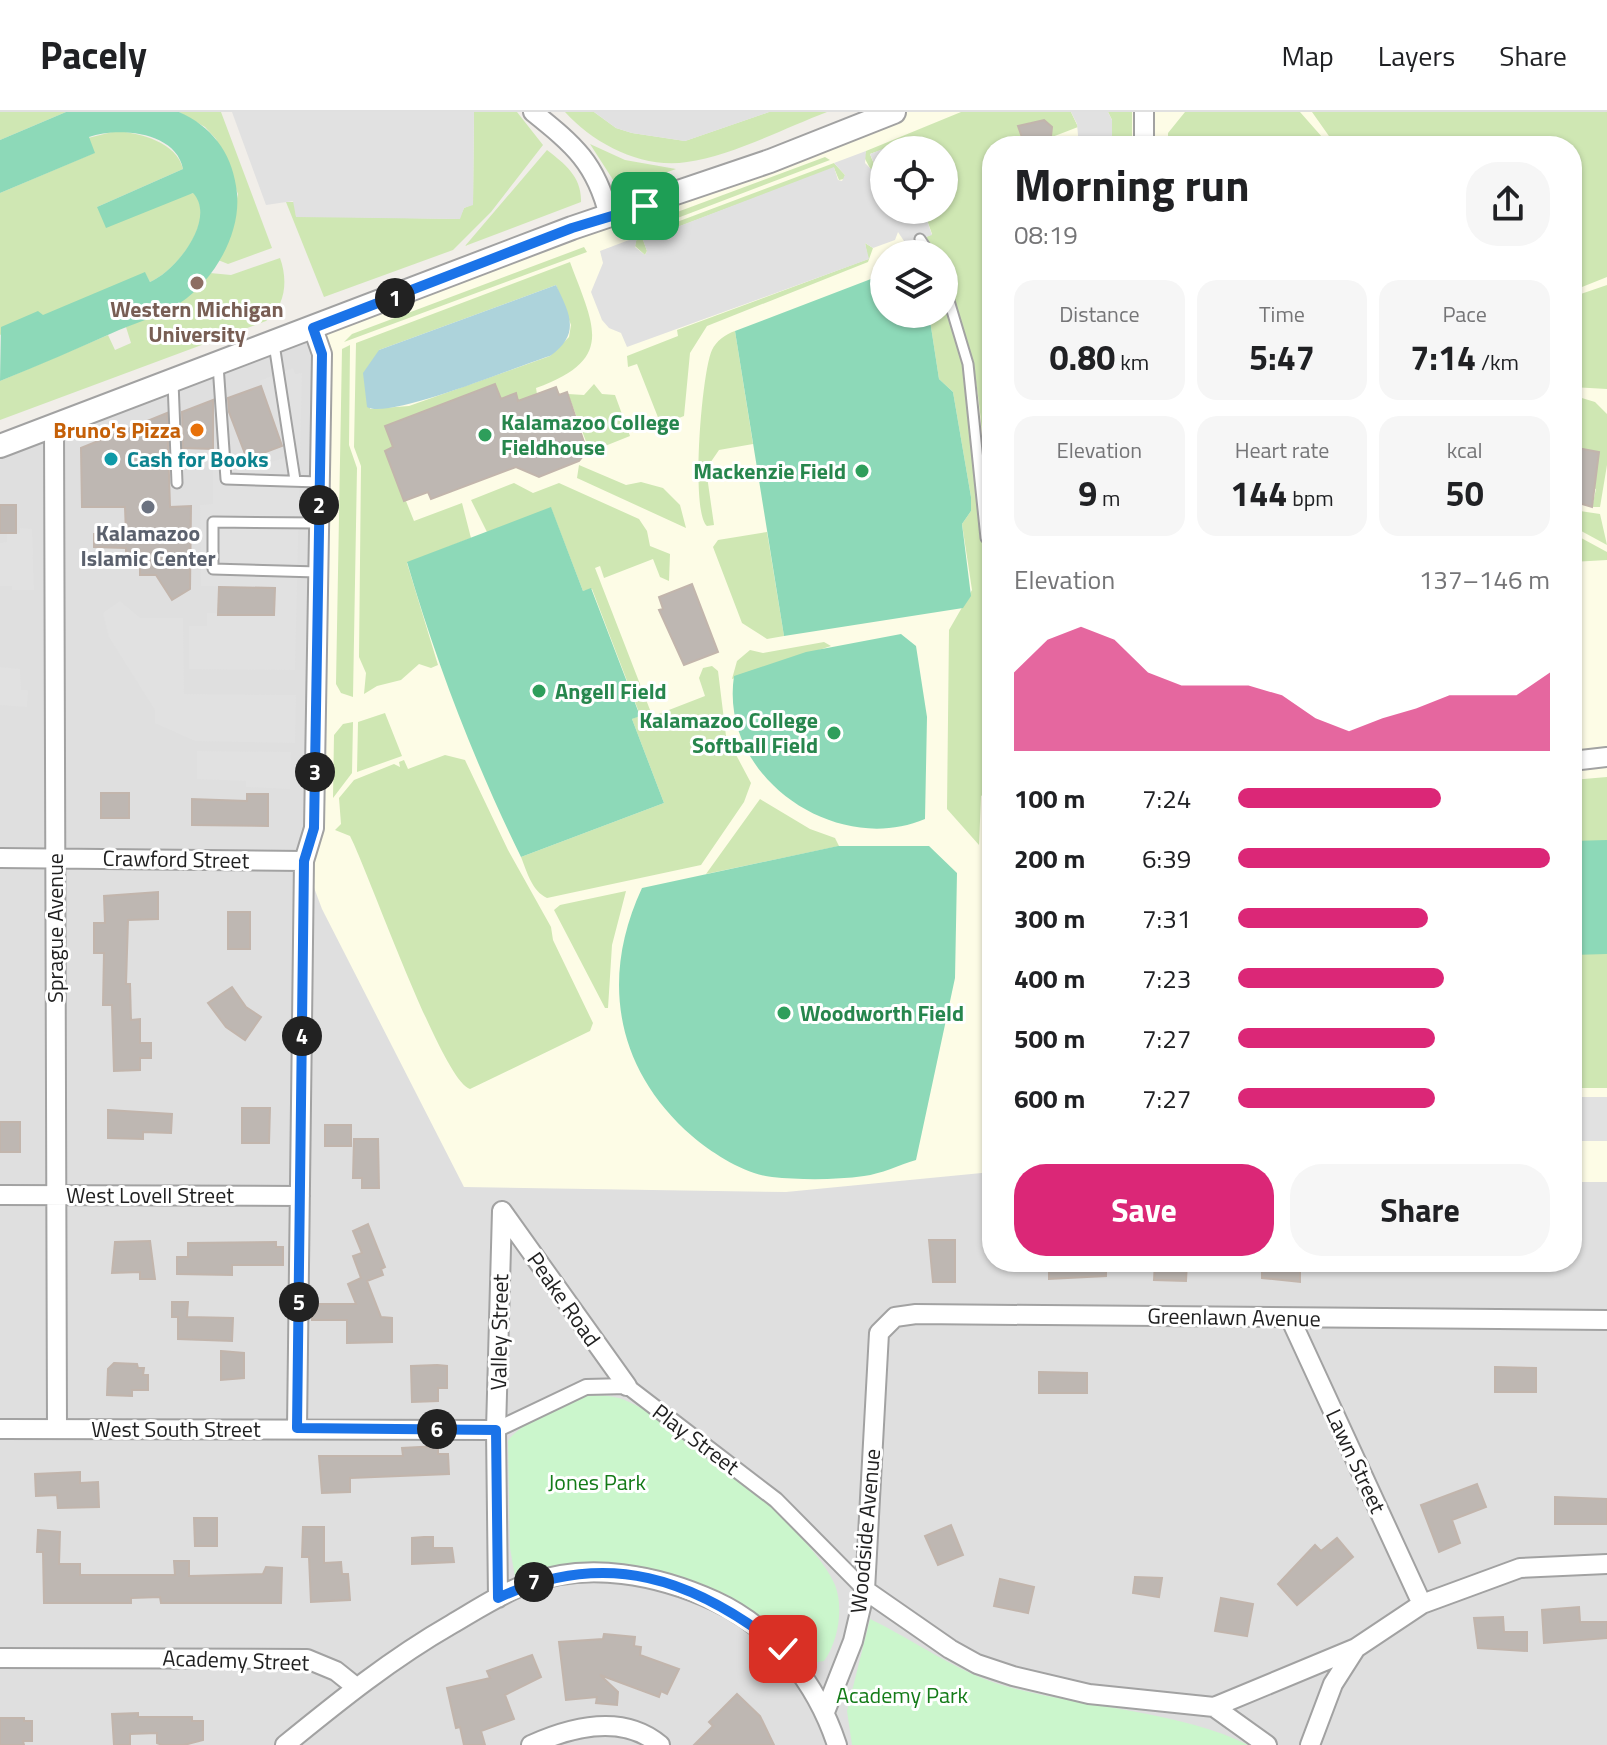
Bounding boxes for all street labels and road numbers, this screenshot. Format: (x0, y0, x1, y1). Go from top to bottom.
street label: Crawford Street (102, 841, 250, 877)
street label: Sprague Avenue (38, 853, 72, 1003)
street label: West Lovell Street (66, 1178, 234, 1212)
street label: Peake Road (519, 1245, 609, 1353)
street label: Valley Street (481, 1273, 517, 1391)
street label: Greenlawn Avenue (1147, 1298, 1321, 1336)
street label: Play Street (645, 1395, 747, 1483)
street label: Lawn Street (1317, 1403, 1395, 1519)
street label: West South Street (91, 1412, 261, 1446)
street label: Woodside Avenue (841, 1447, 889, 1615)
street label: Academy Street (162, 1640, 310, 1680)

